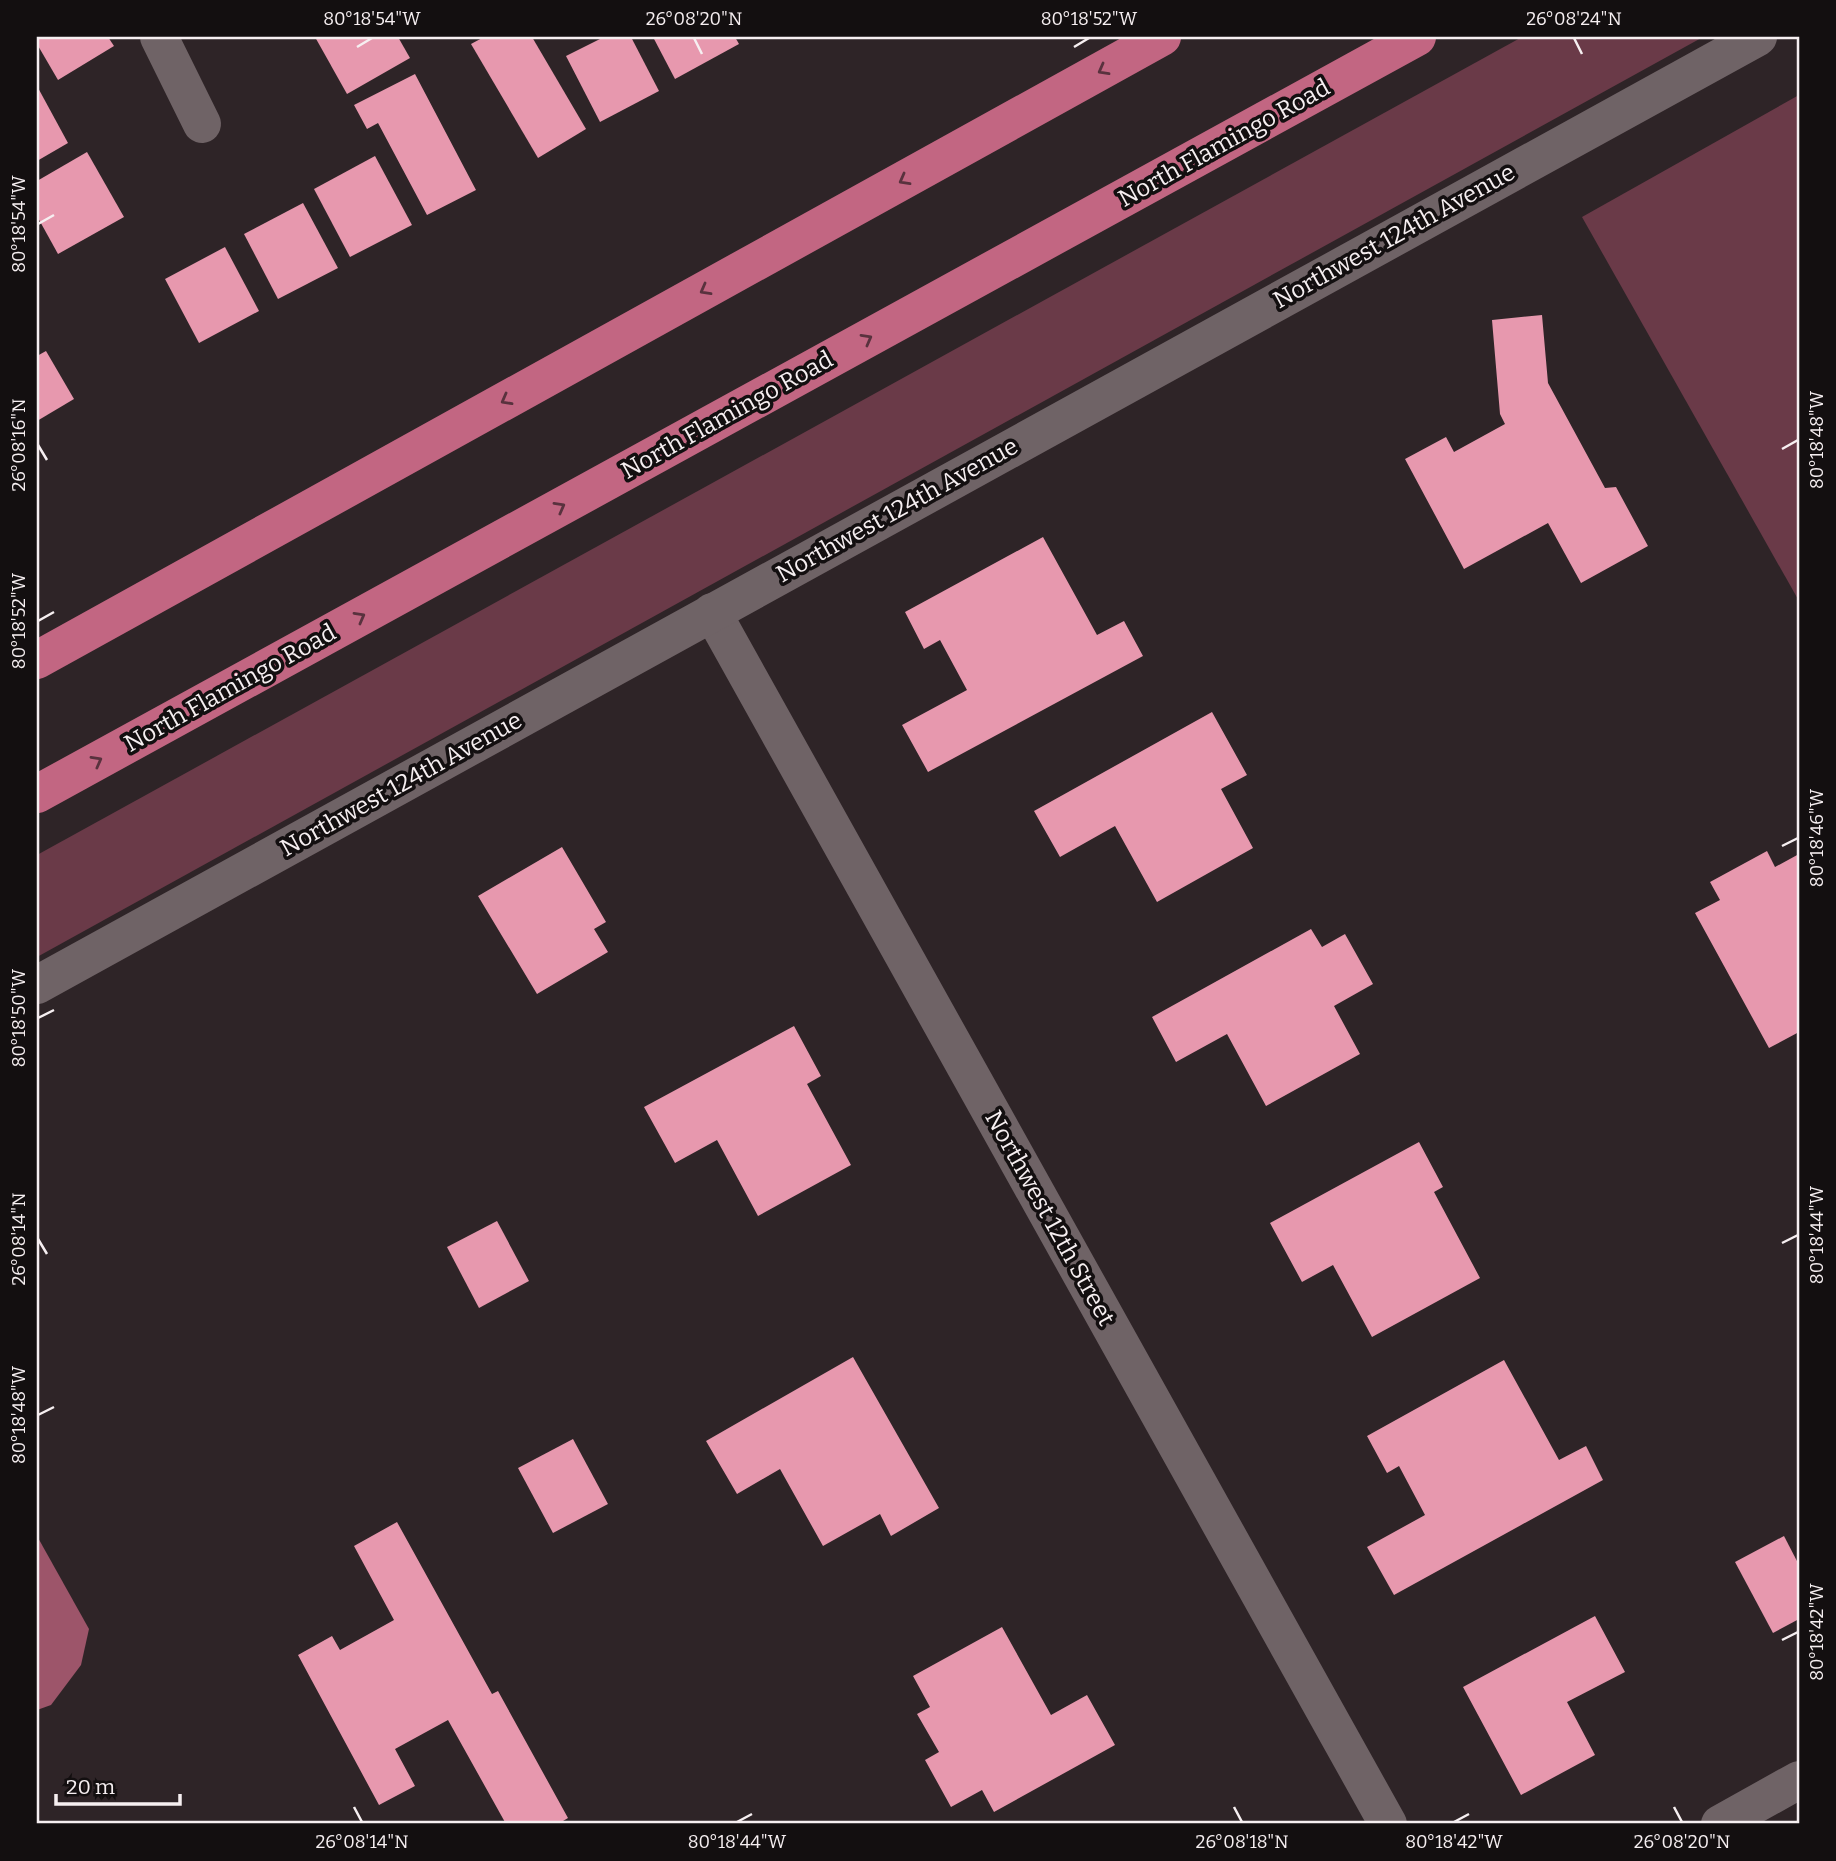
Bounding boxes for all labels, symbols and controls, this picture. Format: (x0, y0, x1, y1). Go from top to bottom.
text: 80°18'54"W (323, 8, 421, 30)
text: 26°08'20"N (646, 8, 742, 30)
text: 80°18'52"W (1041, 8, 1138, 30)
text: 26°08'24"N (1526, 8, 1622, 30)
one-way arrow (1097, 62, 1110, 75)
street label: North Flamingo Road (1113, 73, 1335, 213)
street label: Northwest 124th Avenue (1268, 158, 1520, 314)
one-way arrow (898, 172, 911, 185)
text: 80°18'54"W (8, 175, 30, 273)
one-way arrow (699, 282, 712, 295)
one-way arrow (859, 334, 872, 347)
street label: North Flamingo Road (616, 345, 838, 485)
text: 80°18'48"W (1806, 390, 1828, 489)
one-way arrow (500, 392, 513, 406)
text: 26°08'16"N (8, 399, 30, 491)
street label: Northwest 124th Avenue (771, 432, 1023, 588)
one-way arrow (553, 502, 565, 515)
text: 80°18'52"W (8, 572, 30, 669)
one-way arrow (353, 612, 366, 625)
street label: North Flamingo Road (119, 618, 341, 758)
street label: Northwest 124th Avenue (275, 706, 527, 862)
one-way arrow (89, 756, 102, 770)
text: 80°18'46"W (1806, 788, 1828, 887)
text: 80°18'50"W (8, 968, 30, 1067)
street label: Northwest 12th Street (979, 1106, 1121, 1331)
text: 80°18'44"W (1806, 1185, 1828, 1284)
text: 26°08'14"N (8, 1193, 30, 1285)
text: 80°18'48"W (8, 1365, 30, 1464)
text: 80°18'42"W (1806, 1583, 1828, 1681)
scale bar (56, 1763, 180, 1807)
text: 20 m (66, 1774, 115, 1800)
text: 26°08'14"N (316, 1831, 408, 1853)
text: 80°18'44"W (688, 1831, 787, 1853)
text: 26°08'18"N (1196, 1831, 1288, 1853)
text: 80°18'42"W (1405, 1831, 1503, 1853)
text: 26°08'20"N (1634, 1831, 1730, 1853)

